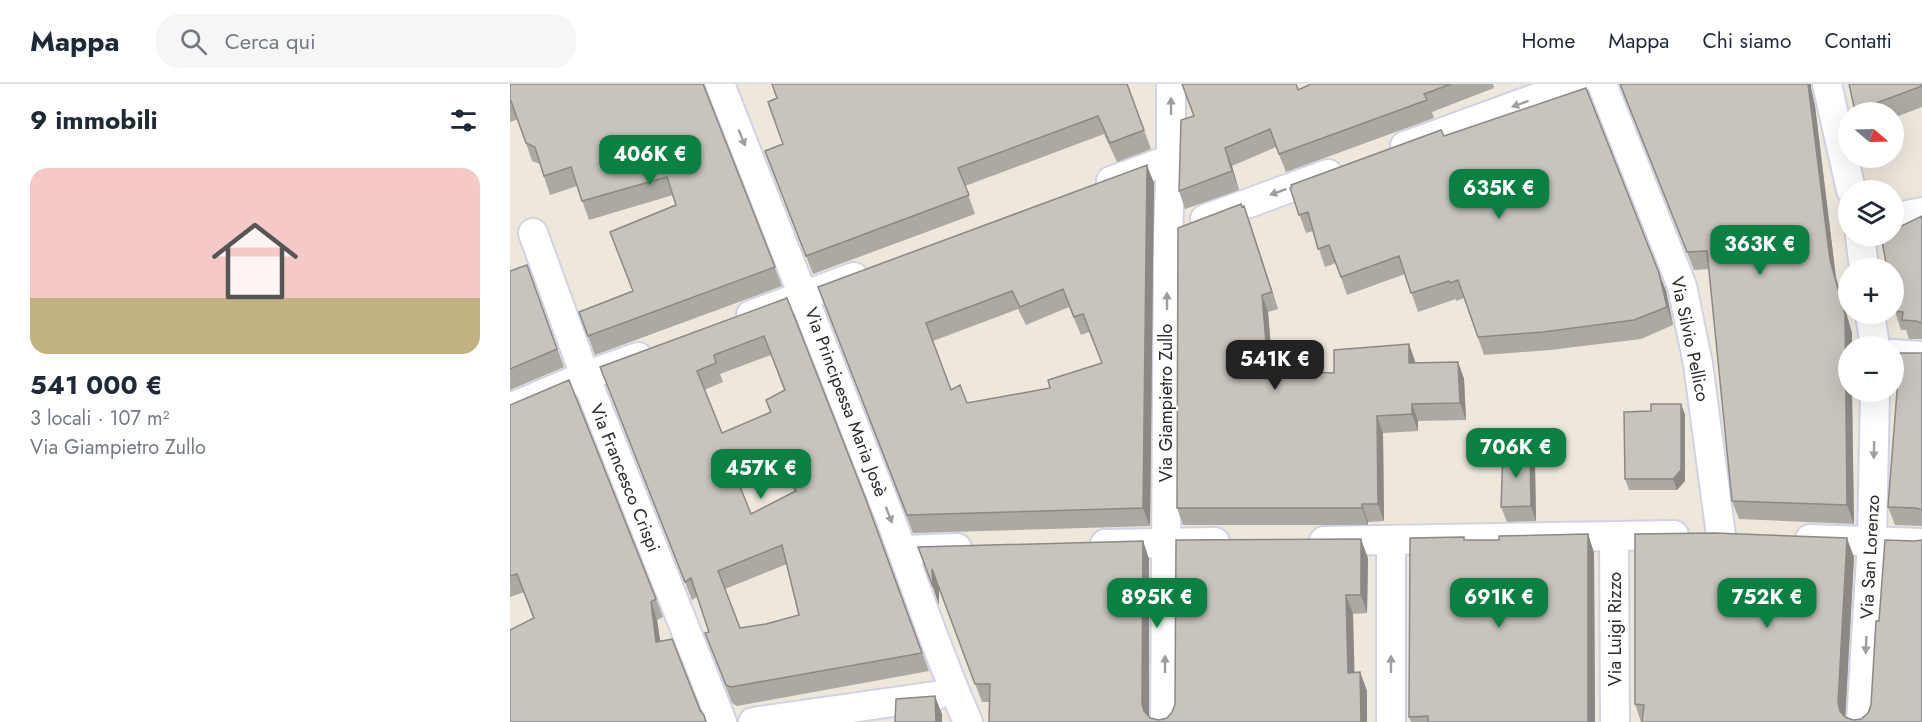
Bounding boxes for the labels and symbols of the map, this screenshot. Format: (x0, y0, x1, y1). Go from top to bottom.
one-way arrow (1166, 96, 1176, 115)
one-way arrow (1511, 99, 1529, 109)
north arrow (1838, 102, 1904, 168)
one-way arrow (737, 130, 747, 148)
pin: 406K € (601, 135, 699, 186)
pin: 635K € (1450, 169, 1548, 220)
one-way arrow (1269, 188, 1287, 198)
pin: 363K € (1711, 225, 1809, 276)
street label: Via Silvio Pellico (1664, 274, 1716, 404)
one-way arrow (1162, 291, 1172, 310)
street label: Via Principessa Maria Josè (798, 304, 894, 500)
street label: Via Giampietro Zullo (1153, 324, 1179, 482)
pin: 541K € (1226, 340, 1324, 391)
street label: Via Francesco Crispi (583, 400, 667, 556)
pin: 706K € (1467, 428, 1565, 479)
one-way arrow (1869, 440, 1879, 459)
pin: 457K € (712, 449, 810, 500)
street label: Via San Lorenzo (1854, 494, 1886, 620)
one-way arrow (884, 507, 894, 525)
street label: Via Luigi Rizzo (1602, 572, 1628, 686)
pin: 895K € (1108, 578, 1206, 629)
pin: 691K € (1450, 578, 1548, 629)
pin: 752K € (1718, 578, 1816, 629)
one-way arrow (1861, 635, 1870, 654)
one-way arrow (1160, 654, 1170, 673)
one-way arrow (1386, 654, 1396, 673)

